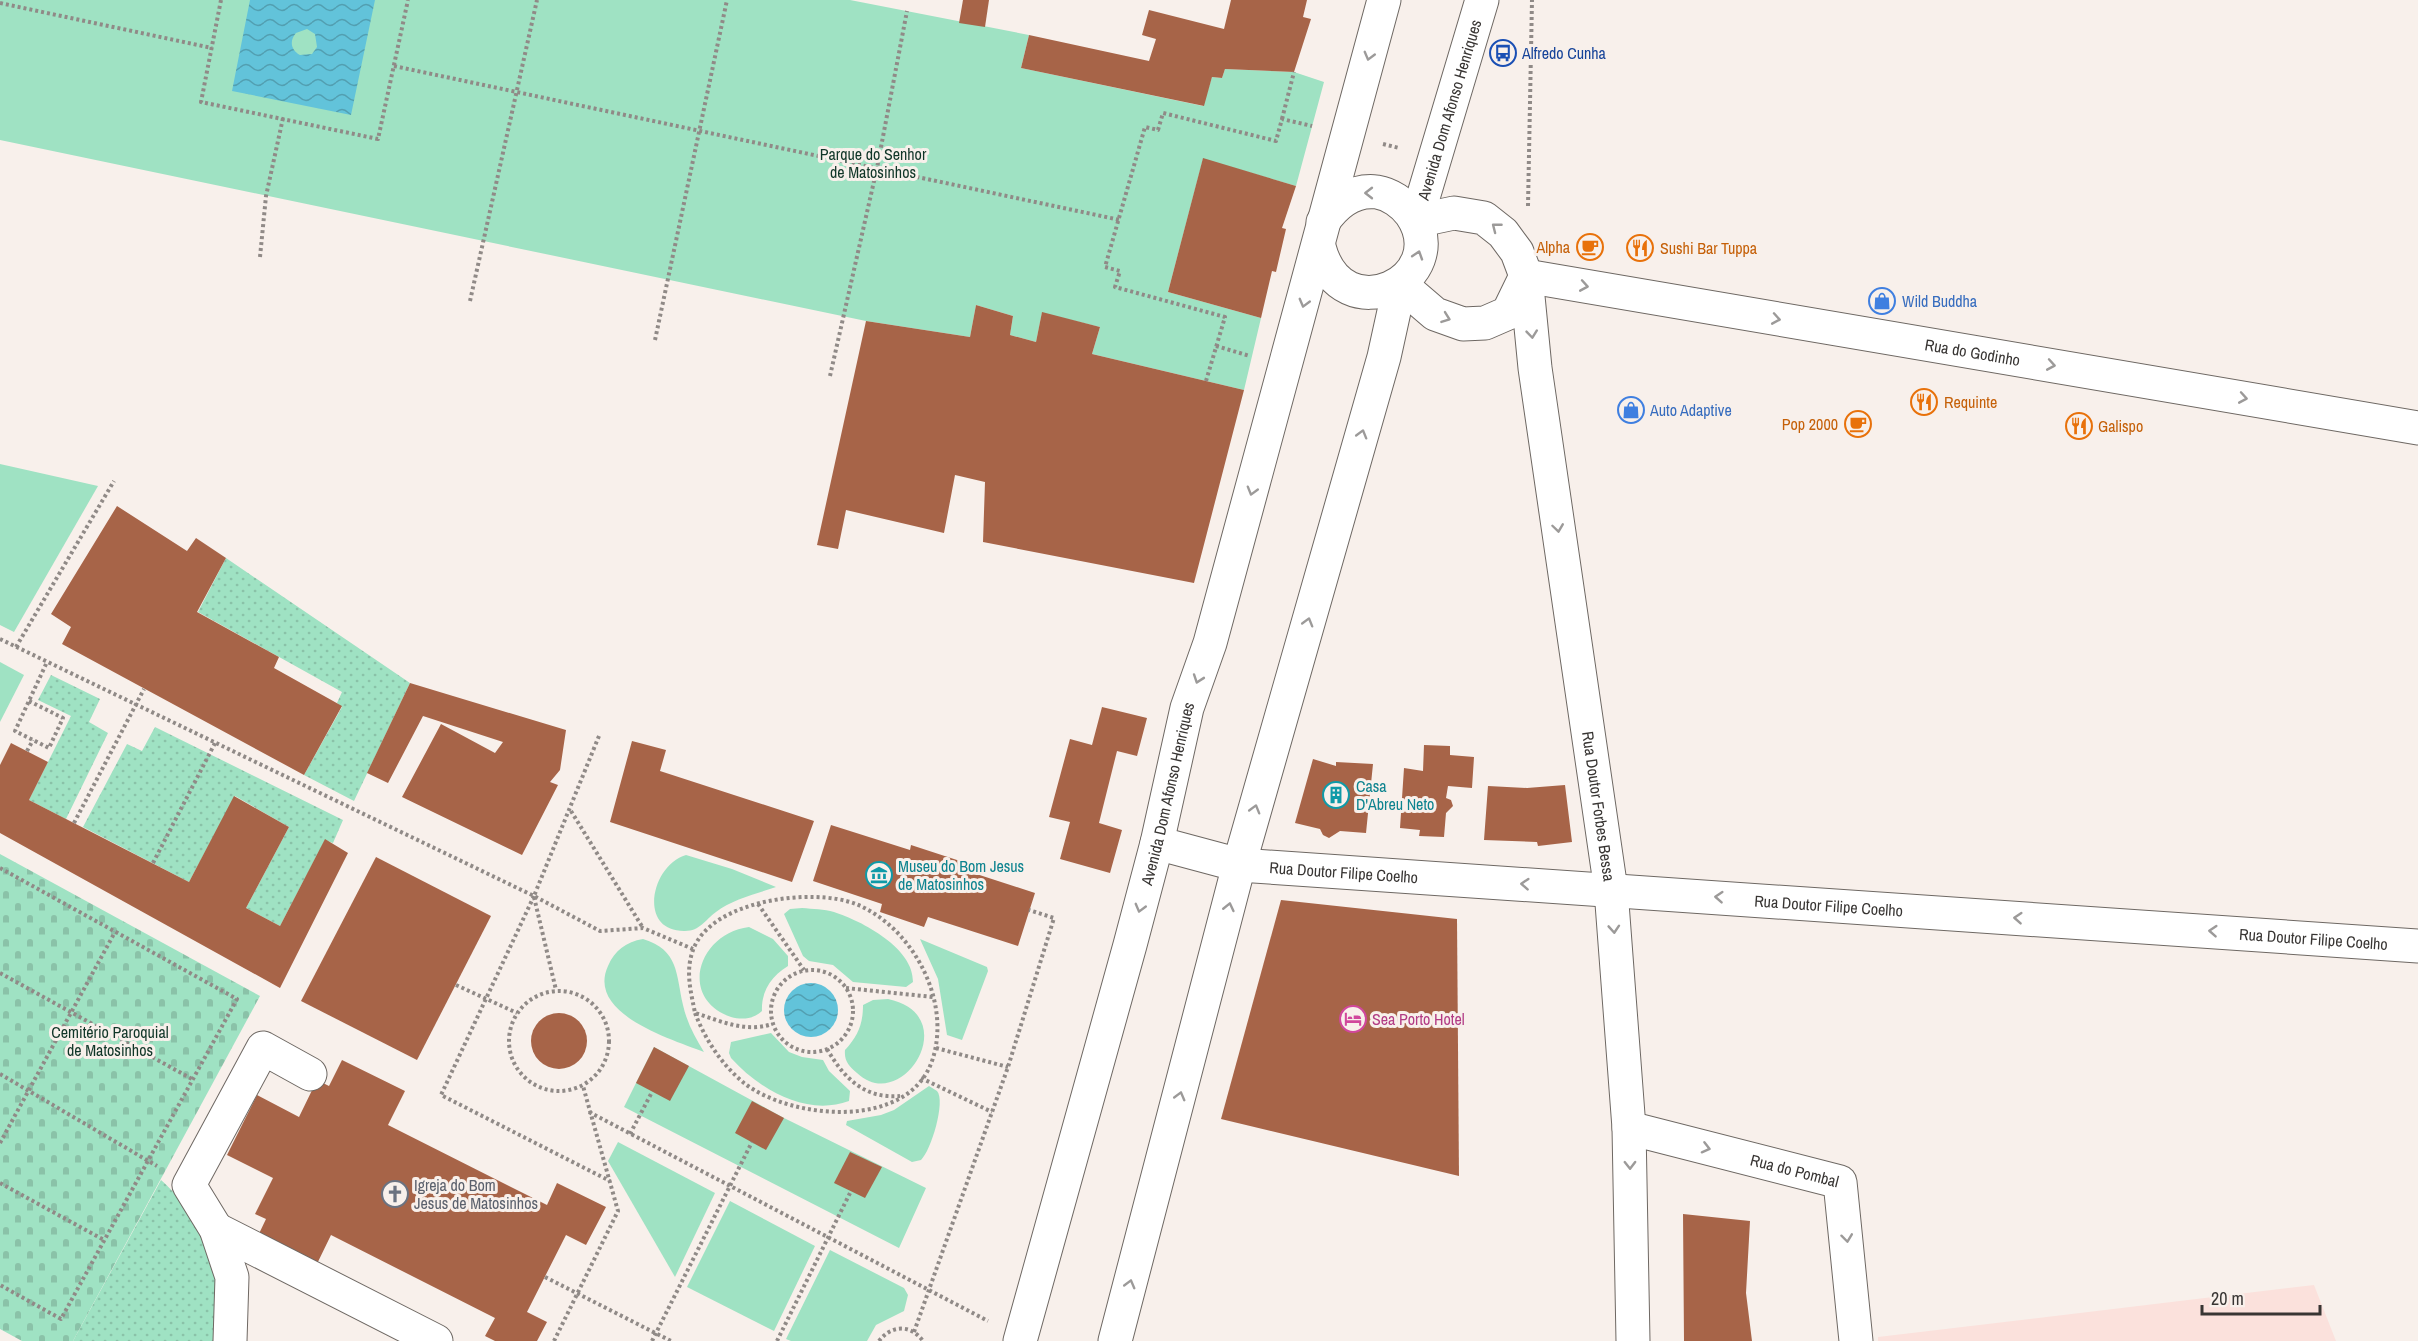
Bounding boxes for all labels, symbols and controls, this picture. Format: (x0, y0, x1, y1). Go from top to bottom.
street label: Avenida Dom Afonso Henriques (1412, 17, 1487, 204)
bus stop icon: Alfredo Cunha (1488, 38, 1518, 68)
place label: Alfredo Cunha (1521, 42, 1607, 64)
one-way arrow (1364, 51, 1376, 61)
park label: Parque do Senhor de Matosinhos (820, 143, 927, 183)
one-way arrow (1365, 187, 1374, 199)
one-way arrow (1492, 224, 1503, 235)
cafe icon: Alpha (1575, 232, 1605, 262)
restaurant icon: Sushi Bar Tuppa (1625, 233, 1655, 263)
place label: Alpha (1535, 236, 1571, 258)
place label: Sushi Bar Tuppa (1660, 237, 1758, 259)
one-way arrow (1411, 250, 1423, 261)
one-way arrow (1578, 279, 1588, 292)
shop icon: Wild Buddha (1867, 286, 1897, 316)
place label: Wild Buddha (1902, 290, 1978, 312)
one-way arrow (1299, 298, 1311, 308)
one-way arrow (1440, 311, 1451, 324)
one-way arrow (1771, 312, 1781, 324)
one-way arrow (1525, 330, 1538, 339)
street label: Rua do Godinho (1923, 333, 2022, 371)
one-way arrow (2046, 359, 2056, 371)
restaurant icon: Requinte (1909, 387, 1939, 417)
place label: Requinte (1944, 391, 1997, 413)
one-way arrow (2238, 391, 2248, 404)
shop icon: Auto Adaptive (1616, 395, 1646, 425)
place label: Auto Adaptive (1649, 399, 1732, 421)
cafe icon: Pop 2000 (1843, 409, 1873, 439)
restaurant icon: Galispo (2064, 411, 2094, 441)
place label: Pop 2000 (1782, 413, 1838, 435)
place label: Galispo (2098, 415, 2143, 437)
one-way arrow (1355, 429, 1367, 440)
one-way arrow (1247, 485, 1259, 496)
one-way arrow (1552, 523, 1564, 532)
one-way arrow (1301, 617, 1313, 627)
one-way arrow (1192, 673, 1205, 683)
street label: Avenida Dom Afonso Henriques (1135, 699, 1199, 889)
street label: Rua Doutor Forbes Bessa (1577, 730, 1621, 883)
place label: Casa D'Abreu Neto (1356, 775, 1434, 815)
building icon: Casa D'Abreu Neto (1321, 780, 1351, 810)
one-way arrow (1248, 804, 1260, 815)
place label: Museu do Bom Jesus de Matosinhos (898, 855, 1024, 895)
street label: Rua Doutor Filipe Coelho (1269, 856, 1419, 888)
museum icon: Museu do Bom Jesus de Matosinhos (864, 860, 894, 890)
one-way arrow (1520, 878, 1529, 891)
street label: Rua Doutor Filipe Coelho (1754, 889, 1904, 922)
one-way arrow (1715, 891, 1724, 904)
one-way arrow (1134, 903, 1147, 913)
one-way arrow (1222, 903, 1235, 913)
one-way arrow (2014, 912, 2023, 925)
street label: Rua Doutor Filipe Coelho (2238, 923, 2388, 955)
one-way arrow (1607, 924, 1620, 933)
one-way arrow (2208, 925, 2217, 938)
hotel icon: Sea Porto Hotel (1338, 1004, 1368, 1034)
place label: Sea Porto Hotel (1372, 1008, 1465, 1030)
park label: Cemitério Paroquial de Matosinhos (51, 1021, 169, 1061)
one-way arrow (1173, 1091, 1185, 1102)
one-way arrow (1701, 1140, 1711, 1153)
street label: Rua do Pombal (1748, 1149, 1841, 1192)
one-way arrow (1623, 1161, 1636, 1170)
place label: Igreja do Bom Jesus de Matosinhos (414, 1174, 538, 1214)
church icon: Igreja do Bom Jesus de Matosinhos (380, 1179, 410, 1209)
one-way arrow (1840, 1233, 1853, 1242)
scale bar (2202, 1278, 2320, 1316)
one-way arrow (1123, 1280, 1135, 1290)
text: 20 m (2211, 1286, 2244, 1311)

